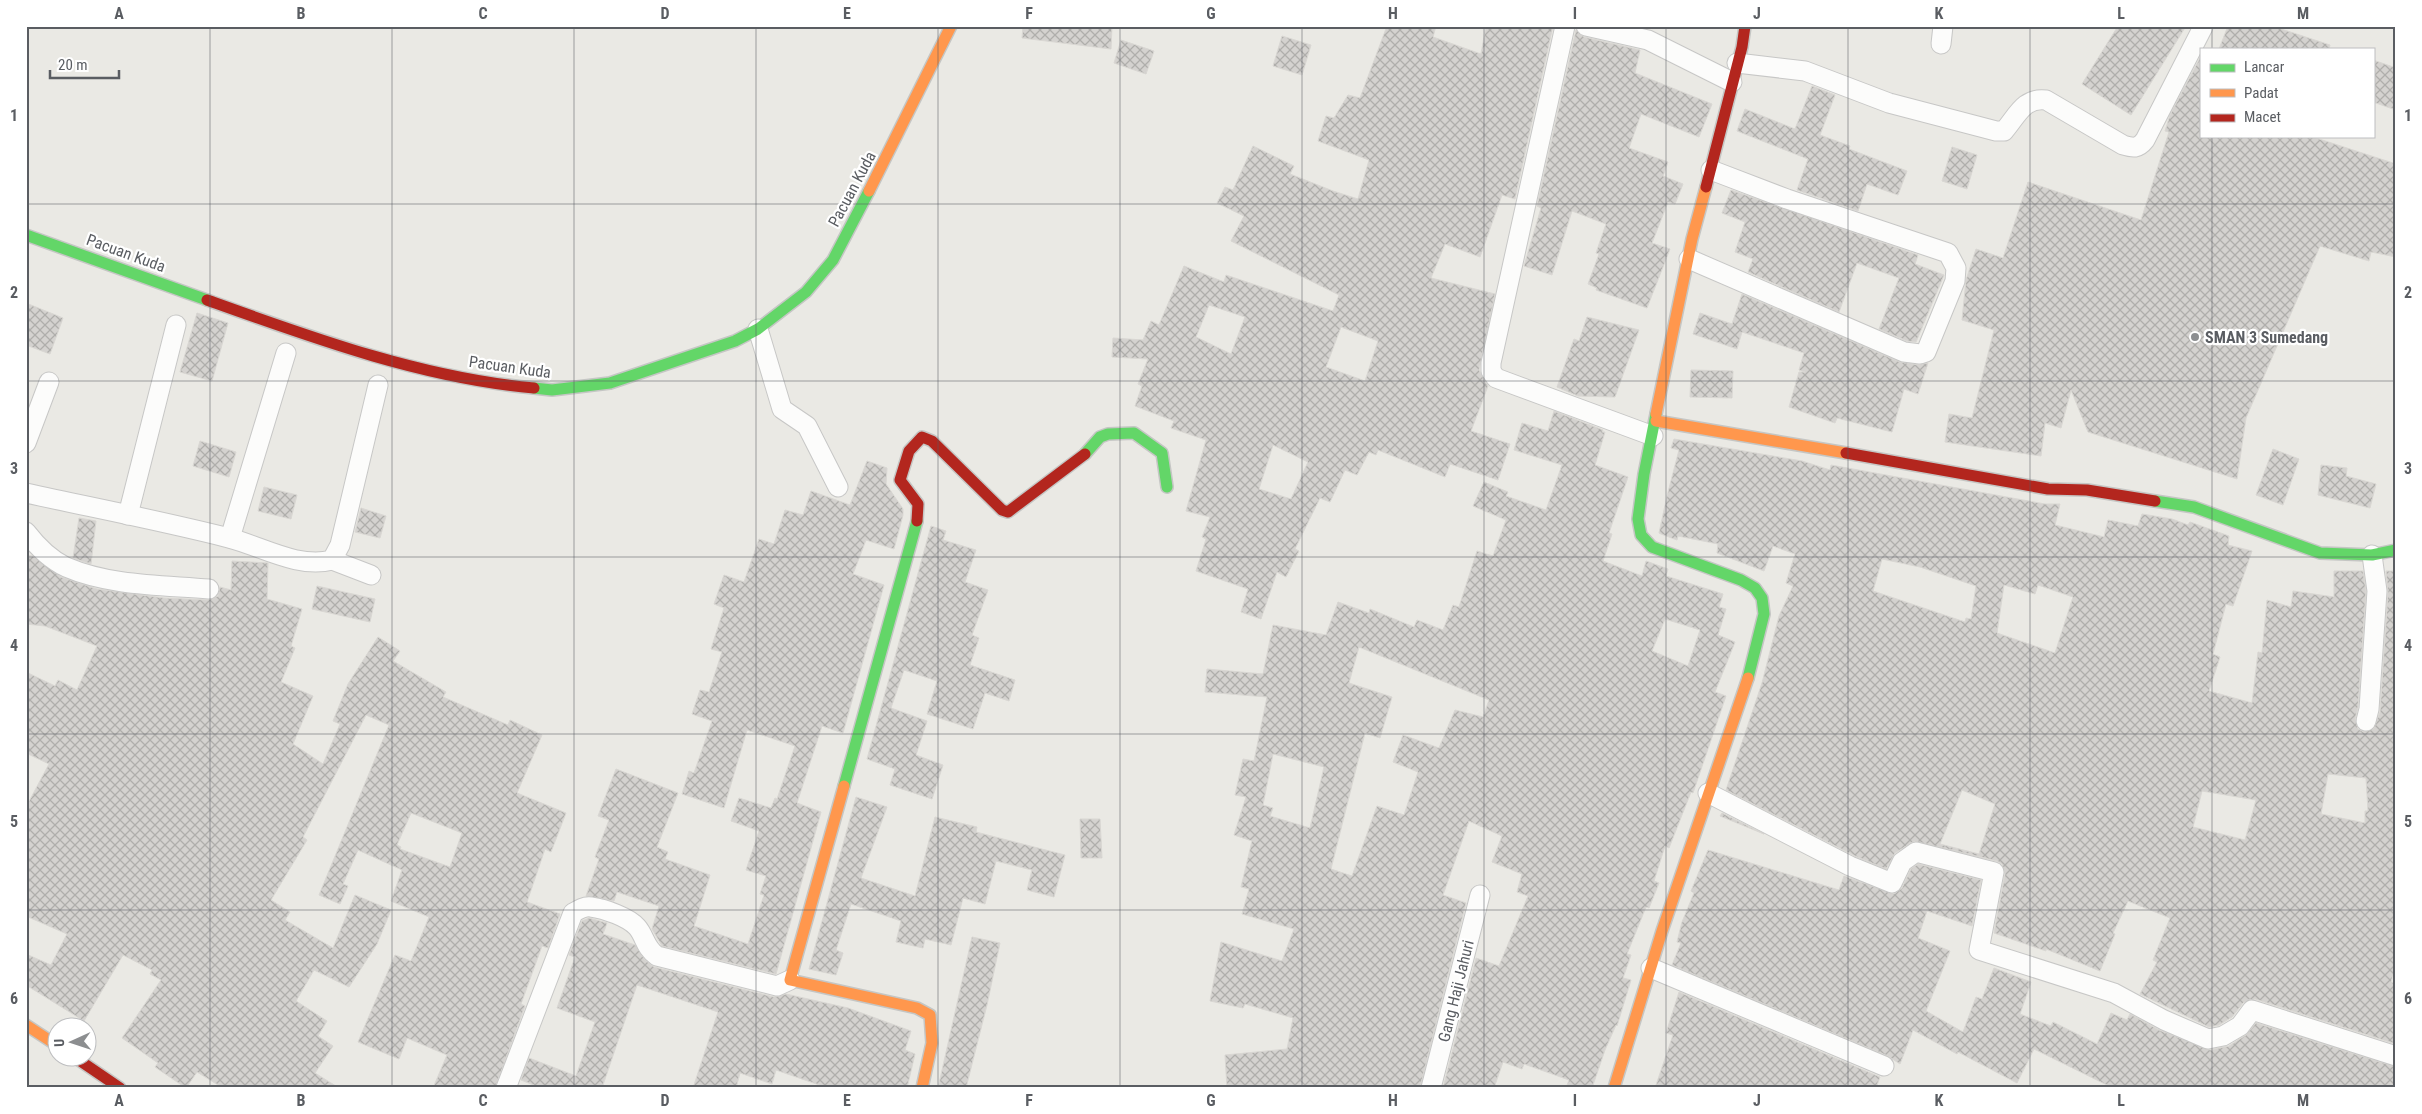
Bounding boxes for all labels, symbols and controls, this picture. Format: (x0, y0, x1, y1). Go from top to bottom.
text: A (114, 4, 124, 23)
text: B (297, 4, 306, 23)
text: C (478, 4, 488, 23)
text: D (660, 4, 670, 23)
text: E (843, 4, 851, 23)
text: F (1025, 4, 1033, 23)
text: G (1206, 4, 1216, 23)
text: H (1388, 4, 1398, 23)
text: I (1573, 4, 1577, 23)
text: J (1753, 4, 1761, 23)
text: K (1935, 4, 1944, 23)
text: L (2117, 4, 2125, 23)
text: M (2297, 4, 2309, 23)
scale bar (50, 48, 119, 80)
legend (2200, 48, 2374, 138)
text: 20 m (58, 56, 88, 74)
text: Lancar (2244, 58, 2285, 76)
text: Padat (2244, 84, 2278, 102)
text: 1 (10, 106, 18, 125)
text: 1 (2404, 106, 2412, 125)
text: Macet (2244, 108, 2281, 126)
street label: Pacuan Kuda (824, 148, 880, 230)
street label: Pacuan Kuda (84, 230, 168, 276)
text: 2 (10, 283, 18, 302)
text: 2 (2404, 283, 2412, 302)
place label: SMAN 3 Sumedang (2205, 328, 2328, 347)
marker: SMAN 3 Sumedang (2189, 331, 2201, 343)
street label: Pacuan Kuda (468, 352, 552, 382)
text: 3 (10, 459, 18, 478)
text: 3 (2404, 459, 2412, 478)
text: 4 (10, 636, 18, 655)
text: 4 (2404, 636, 2412, 655)
text: 5 (10, 812, 18, 831)
text: 5 (2404, 812, 2412, 831)
street label: Gang Haji Jahuri (1434, 938, 1478, 1044)
text: 6 (10, 989, 18, 1008)
text: 6 (2404, 989, 2412, 1008)
north arrow (48, 1016, 98, 1066)
text: U (51, 1038, 67, 1047)
text: A (114, 1091, 124, 1110)
text: B (297, 1091, 306, 1110)
text: C (478, 1091, 488, 1110)
text: D (660, 1091, 670, 1110)
text: E (843, 1091, 851, 1110)
text: F (1025, 1091, 1033, 1110)
text: G (1206, 1091, 1216, 1110)
text: H (1388, 1091, 1398, 1110)
text: I (1573, 1091, 1577, 1110)
text: J (1753, 1091, 1761, 1110)
text: K (1935, 1091, 1944, 1110)
text: L (2117, 1091, 2125, 1110)
text: M (2297, 1091, 2309, 1110)

